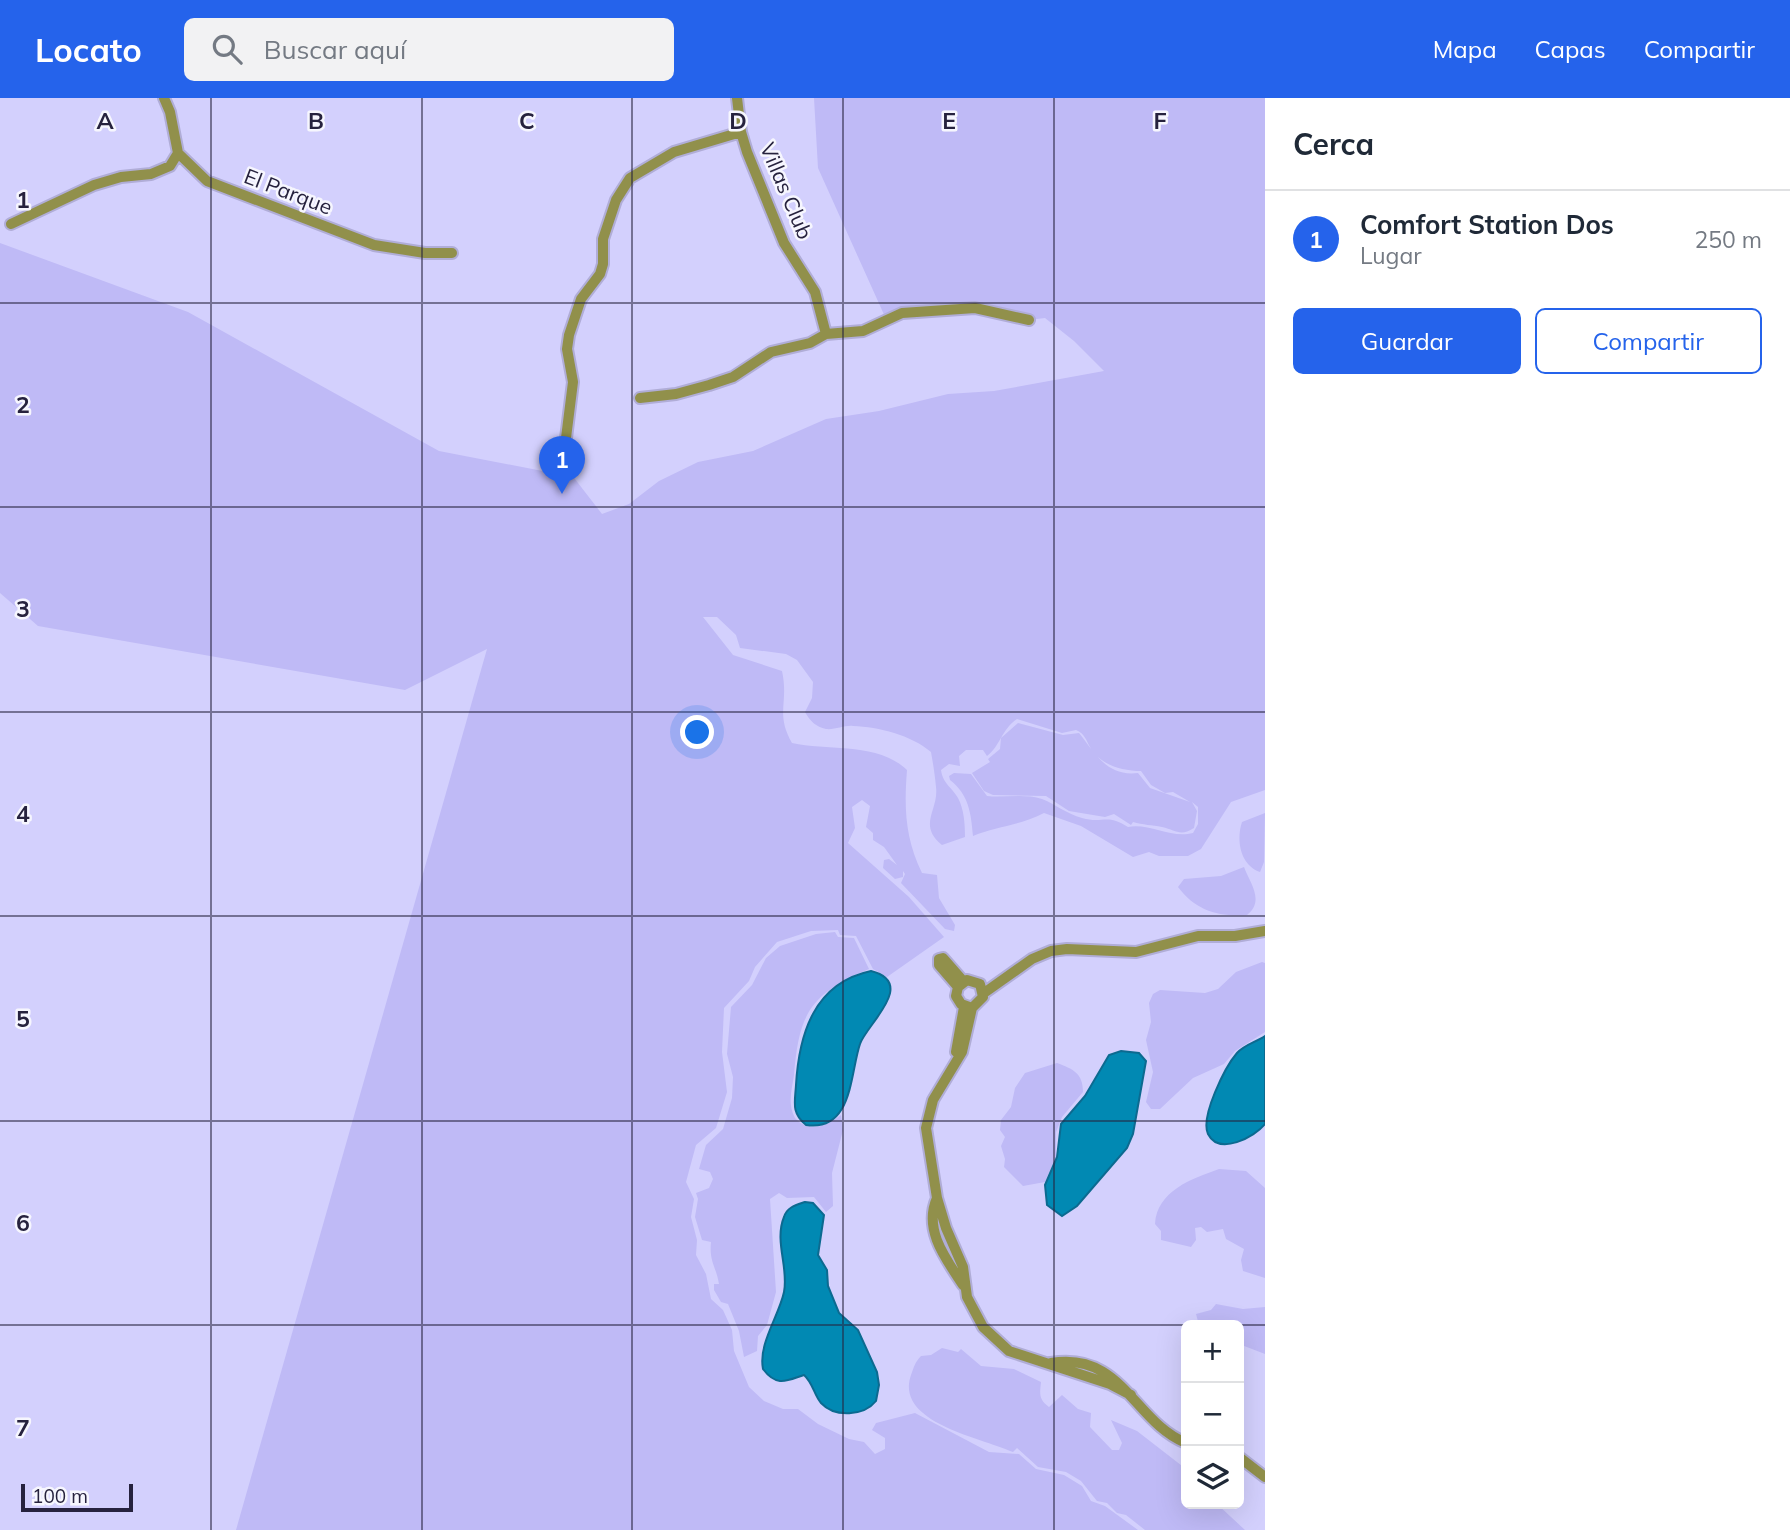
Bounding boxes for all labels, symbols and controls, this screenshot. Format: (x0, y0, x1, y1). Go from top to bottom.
search box (184, 18, 674, 81)
text: Locato (35, 29, 142, 70)
icon: search (208, 30, 246, 68)
text: Buscar aquí (264, 33, 406, 66)
text: Mapa (1433, 34, 1497, 64)
text: Capas (1535, 34, 1606, 64)
text: Compartir (1644, 34, 1755, 64)
text: A (96, 106, 114, 135)
text: B (308, 106, 324, 135)
text: C (519, 106, 535, 135)
text: D (729, 106, 747, 135)
text: E (942, 106, 956, 135)
text: F (1153, 106, 1167, 135)
text: Cerca (1293, 125, 1374, 163)
street label: Villas Club (755, 138, 819, 243)
street label: El Parque (241, 162, 336, 220)
text: 1 (16, 185, 30, 214)
text: Comfort Station Dos (1360, 208, 1614, 241)
text: 1 (1309, 225, 1323, 254)
text: 250 m (1694, 225, 1762, 254)
text: Lugar (1360, 241, 1422, 270)
button: Guardar (1293, 308, 1521, 374)
button: Compartir (1535, 308, 1762, 374)
text: 2 (16, 390, 30, 419)
pin: 1 (539, 436, 585, 494)
text: 3 (16, 594, 30, 623)
your location (680, 715, 714, 749)
text: 4 (16, 799, 30, 828)
text: 5 (16, 1004, 30, 1033)
text: 6 (16, 1208, 30, 1237)
map controls (1181, 1320, 1244, 1509)
button: + (1181, 1320, 1244, 1383)
button: − (1181, 1383, 1244, 1446)
text: 7 (16, 1413, 30, 1442)
button: layers (1181, 1446, 1244, 1509)
scale bar (21, 1481, 133, 1513)
text: 100 m (32, 1484, 88, 1508)

